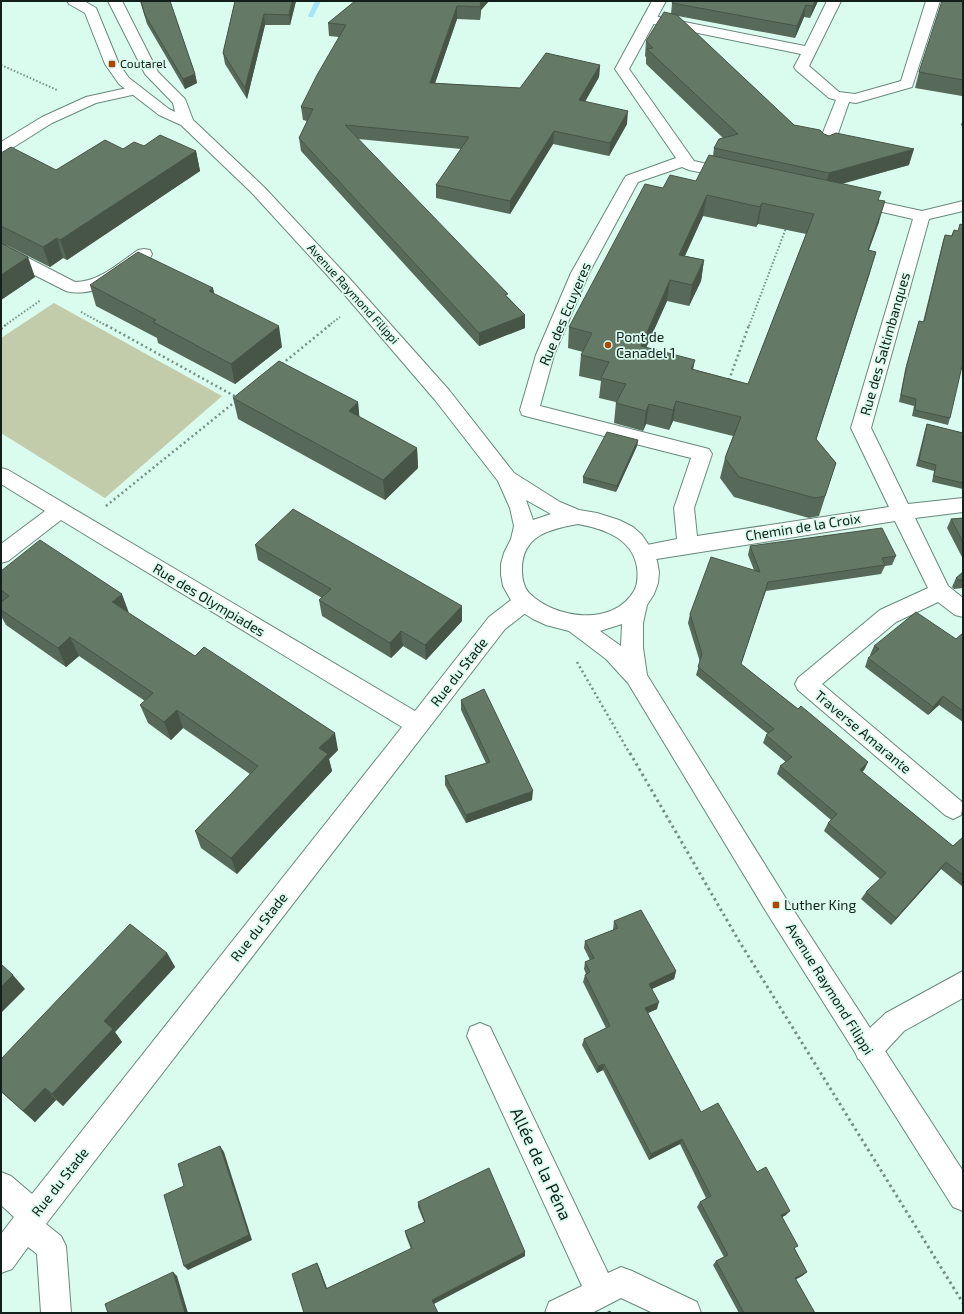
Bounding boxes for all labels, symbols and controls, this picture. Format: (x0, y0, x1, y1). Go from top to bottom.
place label: Coutarel (120, 56, 167, 70)
marker: Coutarel (107, 59, 117, 69)
street label: Avenue Raymond Filippi (305, 240, 402, 346)
street label: Rue des Ecuyeres (535, 260, 594, 368)
street label: Rue des Saltimbanques (856, 270, 913, 417)
place label: Pont de Canadel 1 (616, 328, 676, 361)
marker: Pont de Canadel 1 (603, 340, 613, 350)
street label: Chemin de la Croix (744, 509, 862, 544)
street label: Rue des Olympiades (150, 559, 268, 640)
street label: Rue du Stade (426, 634, 491, 710)
street label: Traverse Amarante (812, 686, 915, 777)
street label: Rue du Stade (226, 889, 291, 965)
place label: Luther King (784, 896, 856, 913)
marker: Luther King (771, 900, 781, 910)
street label: Avenue Raymond Filippi (783, 920, 878, 1058)
street label: Allée de la Péna (507, 1104, 577, 1223)
street label: Rue du Stade (27, 1144, 92, 1220)

